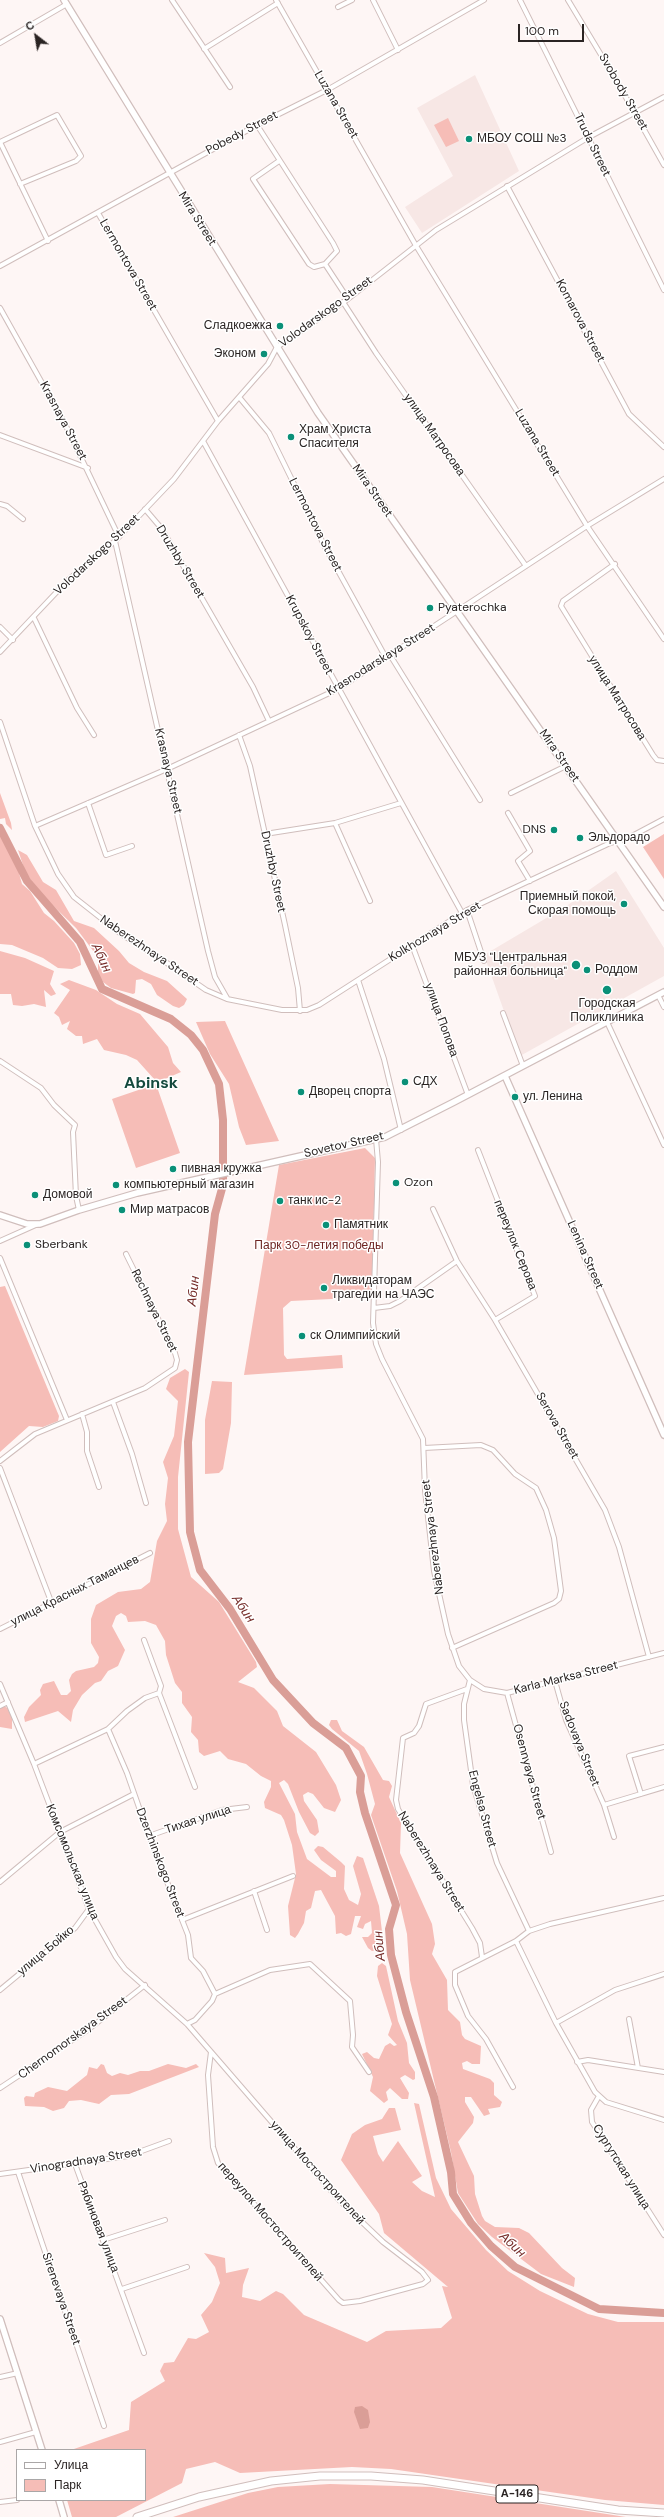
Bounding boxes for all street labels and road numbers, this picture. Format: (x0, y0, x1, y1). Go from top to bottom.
street label: Svobody Street (595, 51, 651, 133)
street label: Luzana Street (311, 69, 361, 141)
street label: Pobedy Street (204, 108, 280, 158)
street label: Truda Street (570, 111, 614, 179)
street label: Mira Street (175, 189, 219, 249)
street label: Lermontova Street (96, 217, 160, 313)
street label: Volodarskogo Street (276, 273, 376, 351)
street label: Komarova Street (552, 277, 608, 365)
street label: Krasnaya Street (36, 379, 90, 463)
street label: улица Матросова (400, 391, 468, 479)
street label: Luzana Street (511, 407, 563, 479)
street label: Mira Street (349, 462, 395, 520)
street label: Lermontova Street (285, 476, 345, 574)
street label: Volodarskogo Street (51, 512, 143, 598)
street label: Druzhby Street (152, 523, 208, 601)
street label: Krupskoy Street (282, 593, 336, 677)
street label: Krasnodarskaya Street (324, 621, 438, 699)
street label: улица Матросова (585, 653, 649, 743)
street label: Krasnaya Street (151, 727, 185, 815)
street label: Mira Street (536, 727, 582, 785)
street label: Druzhby Street (257, 830, 289, 914)
street label: Kolkhoznaya Street (386, 899, 484, 965)
street label: Naberezhnaya Street (97, 913, 201, 989)
street label: улица Попова (421, 981, 461, 1059)
street label: Sovetov Street (303, 1129, 385, 1161)
street label: переулок Серова (490, 1198, 540, 1292)
street label: Lenina Street (564, 1219, 606, 1291)
street label: Rechnaya Street (128, 1267, 180, 1355)
street label: Serova Street (532, 1390, 582, 1462)
street label: Naberezhnaya Street (419, 1479, 447, 1595)
street label: улица Красных Таманцев (9, 1552, 141, 1630)
street label: Karla Marksa Street (513, 1658, 619, 1698)
street label: Sadovaya Street (555, 1699, 603, 1789)
street label: Osennyaya Street (509, 1723, 549, 1821)
street label: Engelsa Street (465, 1769, 499, 1849)
street label: Комсомольская улица (42, 1802, 102, 1922)
street label: Тихая улица (163, 1803, 233, 1837)
street label: Dzerzhinskogo Street (132, 1806, 188, 1920)
street label: Naberezhnaya Street (394, 1809, 468, 1915)
street label: улица Бойко (15, 1923, 77, 1979)
street label: Chernomorskaya Street (16, 1994, 130, 2082)
street label: улица Мостостроителей (267, 2118, 367, 2228)
street label: Сургутская улица (589, 2122, 653, 2212)
street label: Vinogradnaya Street (29, 2145, 143, 2177)
street label: переулок Мостостроителей (214, 2160, 326, 2284)
street label: Рябиновая улица (74, 2179, 122, 2275)
street label: Sirenevaya Street (38, 2251, 84, 2347)
road number: А-146 (496, 2485, 538, 2503)

